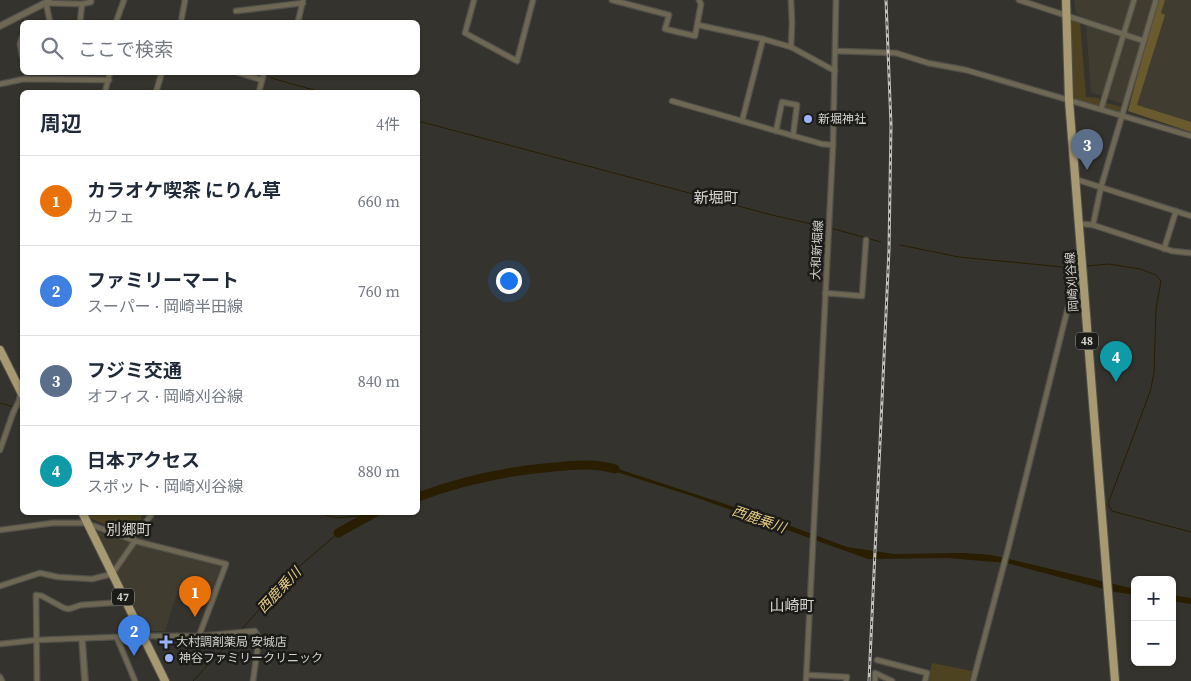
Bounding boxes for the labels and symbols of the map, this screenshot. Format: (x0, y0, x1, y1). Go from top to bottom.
place label: 新堀神社 (818, 111, 866, 127)
marker: 新堀神社 (802, 113, 814, 125)
pin: 3 (1071, 129, 1103, 170)
district label: 新堀町 (693, 187, 739, 208)
street label: 大和新堀線 (807, 220, 827, 280)
street label: 岡崎刈谷線 (1062, 252, 1082, 312)
your location (496, 268, 522, 294)
road number: 48 (1076, 332, 1098, 350)
pin: 4 (1100, 341, 1132, 382)
water label: 西鹿乗川 (729, 500, 791, 538)
district label: 別郷町 (106, 519, 152, 540)
water label: 西鹿乗川 (253, 561, 307, 617)
pin: 1 (179, 576, 211, 617)
road number: 47 (112, 588, 134, 606)
district label: 山崎町 (769, 595, 815, 616)
pin: 2 (118, 615, 150, 656)
place label: 大村調剤薬局 安城店 (176, 634, 287, 650)
marker: 大村調剤薬局 安城店 (160, 636, 172, 648)
place label: 神谷ファミリークリニック (179, 650, 323, 666)
marker: 神谷ファミリークリニック (163, 652, 175, 664)

